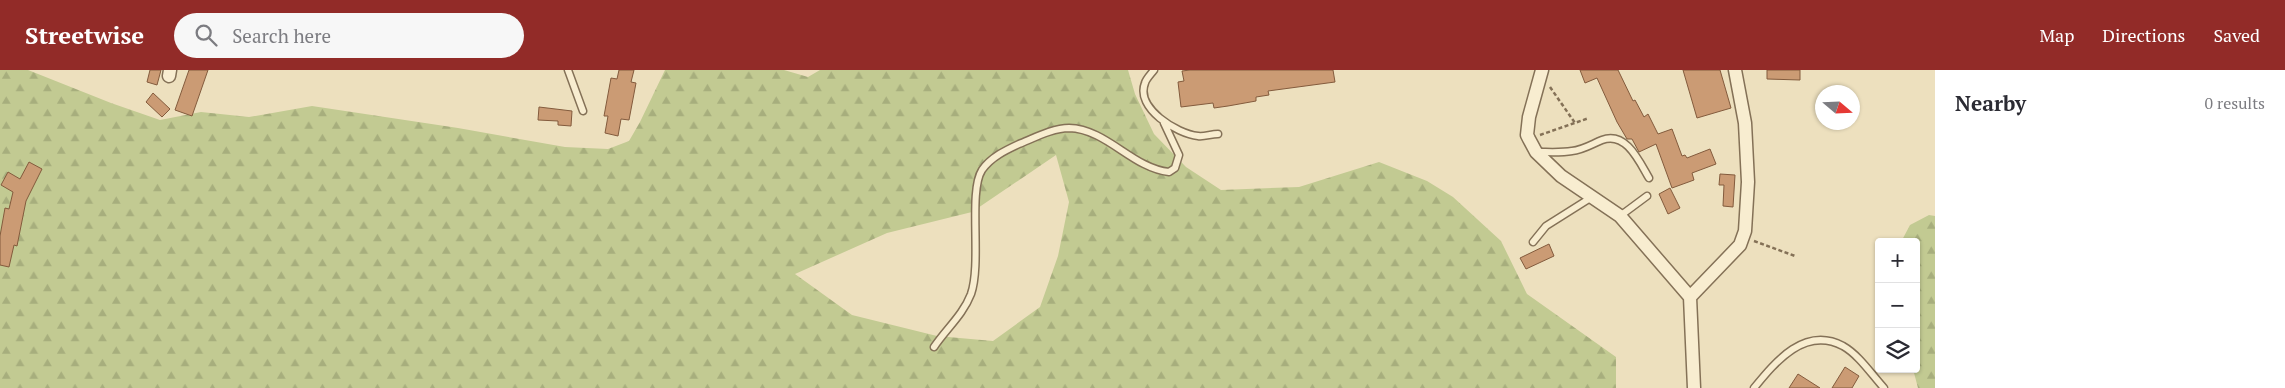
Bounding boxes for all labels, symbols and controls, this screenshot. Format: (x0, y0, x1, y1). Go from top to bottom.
search box (174, 13, 524, 58)
text: Streetwise (25, 19, 144, 51)
icon: search (192, 21, 220, 49)
text: Search here (232, 23, 331, 48)
text: Map (2039, 23, 2074, 47)
text: Directions (2102, 23, 2185, 47)
text: Saved (2213, 23, 2260, 47)
north arrow (1815, 85, 1860, 130)
text: Nearby (1955, 89, 2026, 117)
text: 0 results (2205, 92, 2265, 114)
map controls (1875, 238, 1920, 373)
button: + (1875, 238, 1920, 283)
button: − (1875, 283, 1920, 328)
button: layers (1875, 328, 1920, 373)

